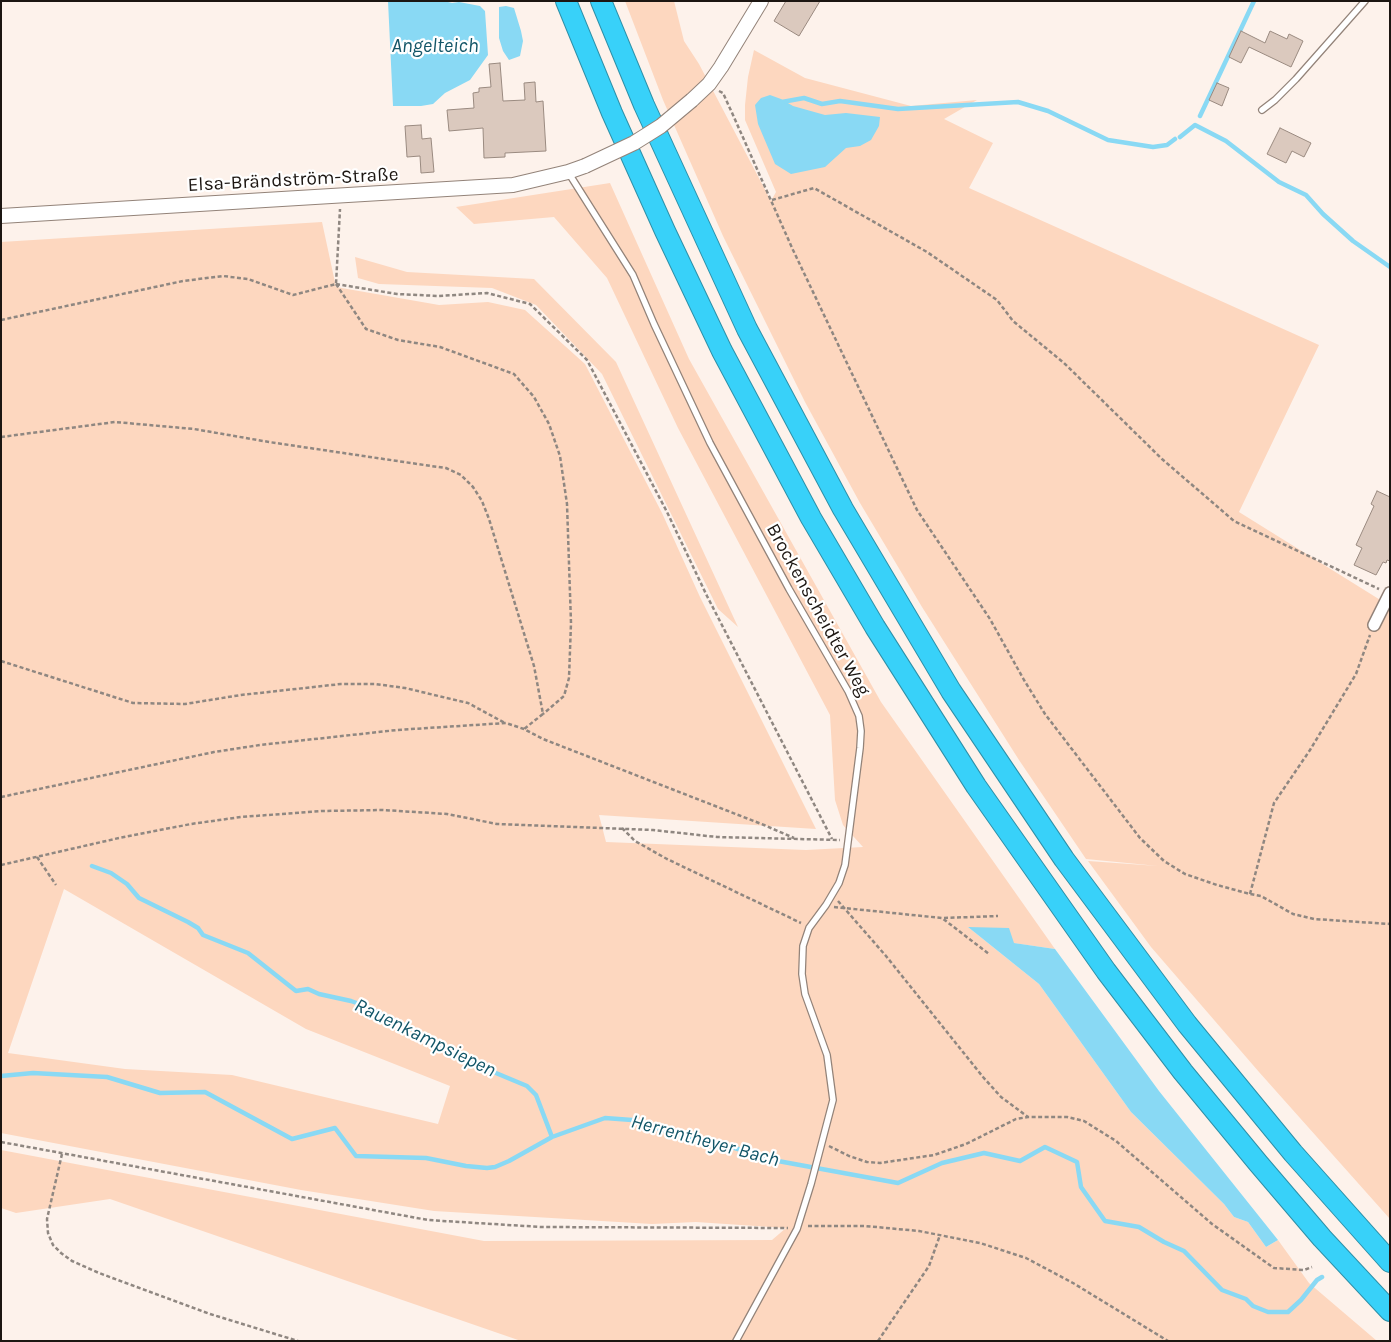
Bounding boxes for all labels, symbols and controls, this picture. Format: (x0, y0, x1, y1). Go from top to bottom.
water label: Angelteich (391, 34, 479, 58)
street label: Elsa-Brändström-Straße (187, 163, 399, 197)
street label: Brockenscheidter Weg (761, 520, 875, 700)
water label: Rauenkampsiepen (350, 993, 500, 1083)
water label: Herrentheyer Bach (628, 1110, 782, 1172)

